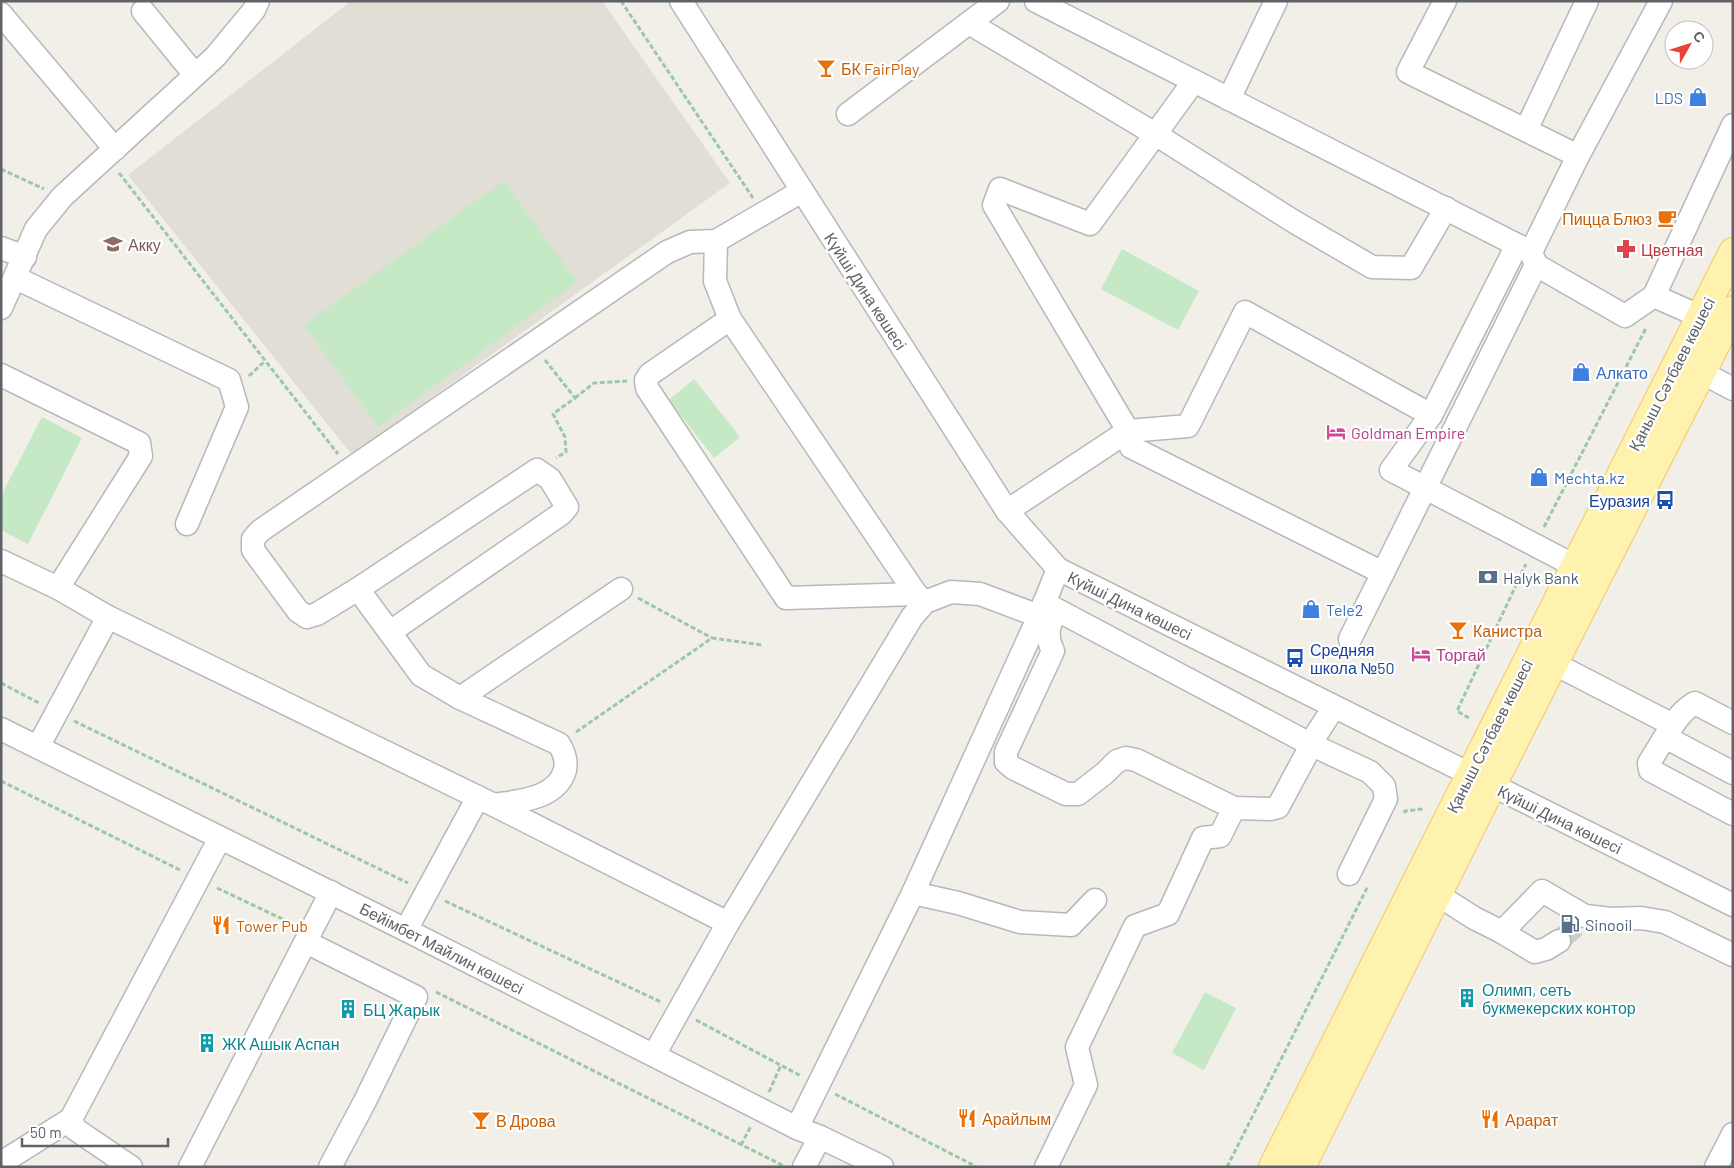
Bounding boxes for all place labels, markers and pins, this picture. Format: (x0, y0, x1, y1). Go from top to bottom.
bar icon: БК FairPlay (815, 57, 837, 79)
place label: БК FairPlay (841, 59, 920, 78)
shop icon: LDS (1687, 86, 1709, 108)
place label: LDS (1655, 88, 1683, 107)
cafe icon: Пицца Блюз (1656, 207, 1678, 229)
place label: Пицца Блюз (1562, 209, 1652, 228)
school or university icon: Акку (102, 233, 124, 255)
place label: Акку (128, 235, 161, 254)
pharmacy icon: Цветная (1615, 238, 1637, 260)
place label: Цветная (1641, 240, 1703, 259)
shop icon: Алкато (1570, 361, 1592, 383)
place label: Алкато (1596, 363, 1648, 382)
hotel icon: Goldman Empire (1325, 421, 1347, 443)
place label: Goldman Empire (1351, 423, 1465, 442)
shop icon: Mechta.kz (1528, 466, 1550, 488)
place label: Mechta.kz (1554, 468, 1625, 487)
bus stop icon: Еуразия (1654, 489, 1676, 511)
place label: Еуразия (1589, 491, 1650, 510)
bank icon: Halyk Bank (1477, 566, 1499, 588)
place label: Halyk Bank (1503, 568, 1579, 587)
shop icon: Tele2 (1300, 598, 1322, 620)
place label: Tele2 (1326, 600, 1363, 619)
bar icon: Канистра (1447, 619, 1469, 641)
place label: Канистра (1473, 621, 1542, 640)
place label: Средняя школа №50 (1310, 640, 1394, 677)
hotel icon: Торгай (1410, 643, 1432, 665)
place label: Торгай (1436, 645, 1486, 664)
bus stop icon: Средняя школа №50 (1284, 647, 1306, 669)
fuel station icon: Sinooil (1559, 913, 1581, 935)
restaurant icon: Tower Pub (210, 914, 232, 936)
place label: Sinooil (1585, 915, 1632, 934)
place label: Tower Pub (236, 916, 308, 935)
place label: Олимп, сеть букмекерских контор (1482, 980, 1636, 1017)
building icon: Олимп, сеть букмекерских контор (1456, 987, 1478, 1009)
building icon: БЦ Жарык (337, 998, 359, 1020)
place label: БЦ Жарык (363, 1000, 441, 1019)
building icon: ЖК Ашык Аспан (196, 1032, 218, 1054)
place label: ЖК Ашык Аспан (222, 1034, 340, 1053)
restaurant icon: Арайлым (956, 1107, 978, 1129)
restaurant icon: Арарат (1479, 1108, 1501, 1130)
bar icon: В Дрова (470, 1109, 492, 1131)
place label: Арайлым (982, 1109, 1051, 1128)
place label: Арарат (1505, 1110, 1559, 1129)
place label: В Дрова (496, 1111, 556, 1130)

